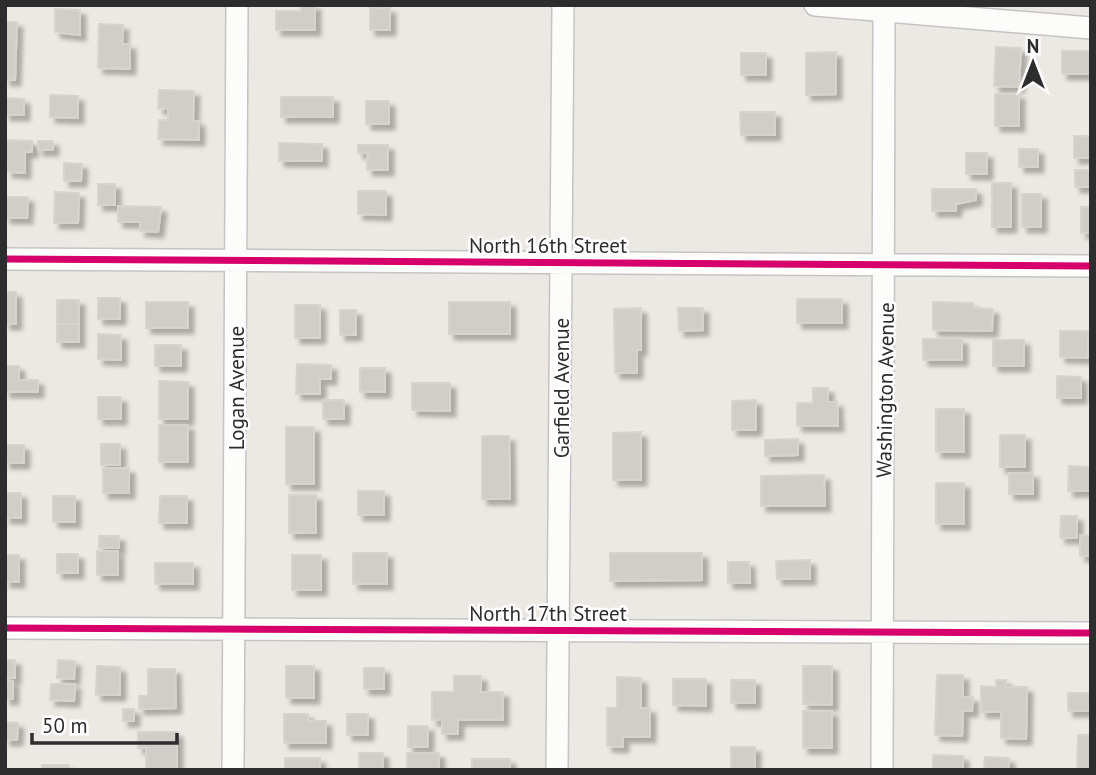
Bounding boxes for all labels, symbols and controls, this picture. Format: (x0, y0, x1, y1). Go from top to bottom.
north arrow (998, 28, 1068, 98)
text: N (1027, 34, 1039, 58)
street label: North 16th Street (469, 232, 627, 259)
street label: Washington Avenue (870, 302, 900, 478)
street label: Garfield Avenue (548, 318, 575, 458)
street label: Logan Avenue (223, 326, 250, 450)
street label: North 17th Street (469, 600, 627, 627)
scale bar (32, 702, 177, 746)
text: 50 m (42, 712, 88, 739)

